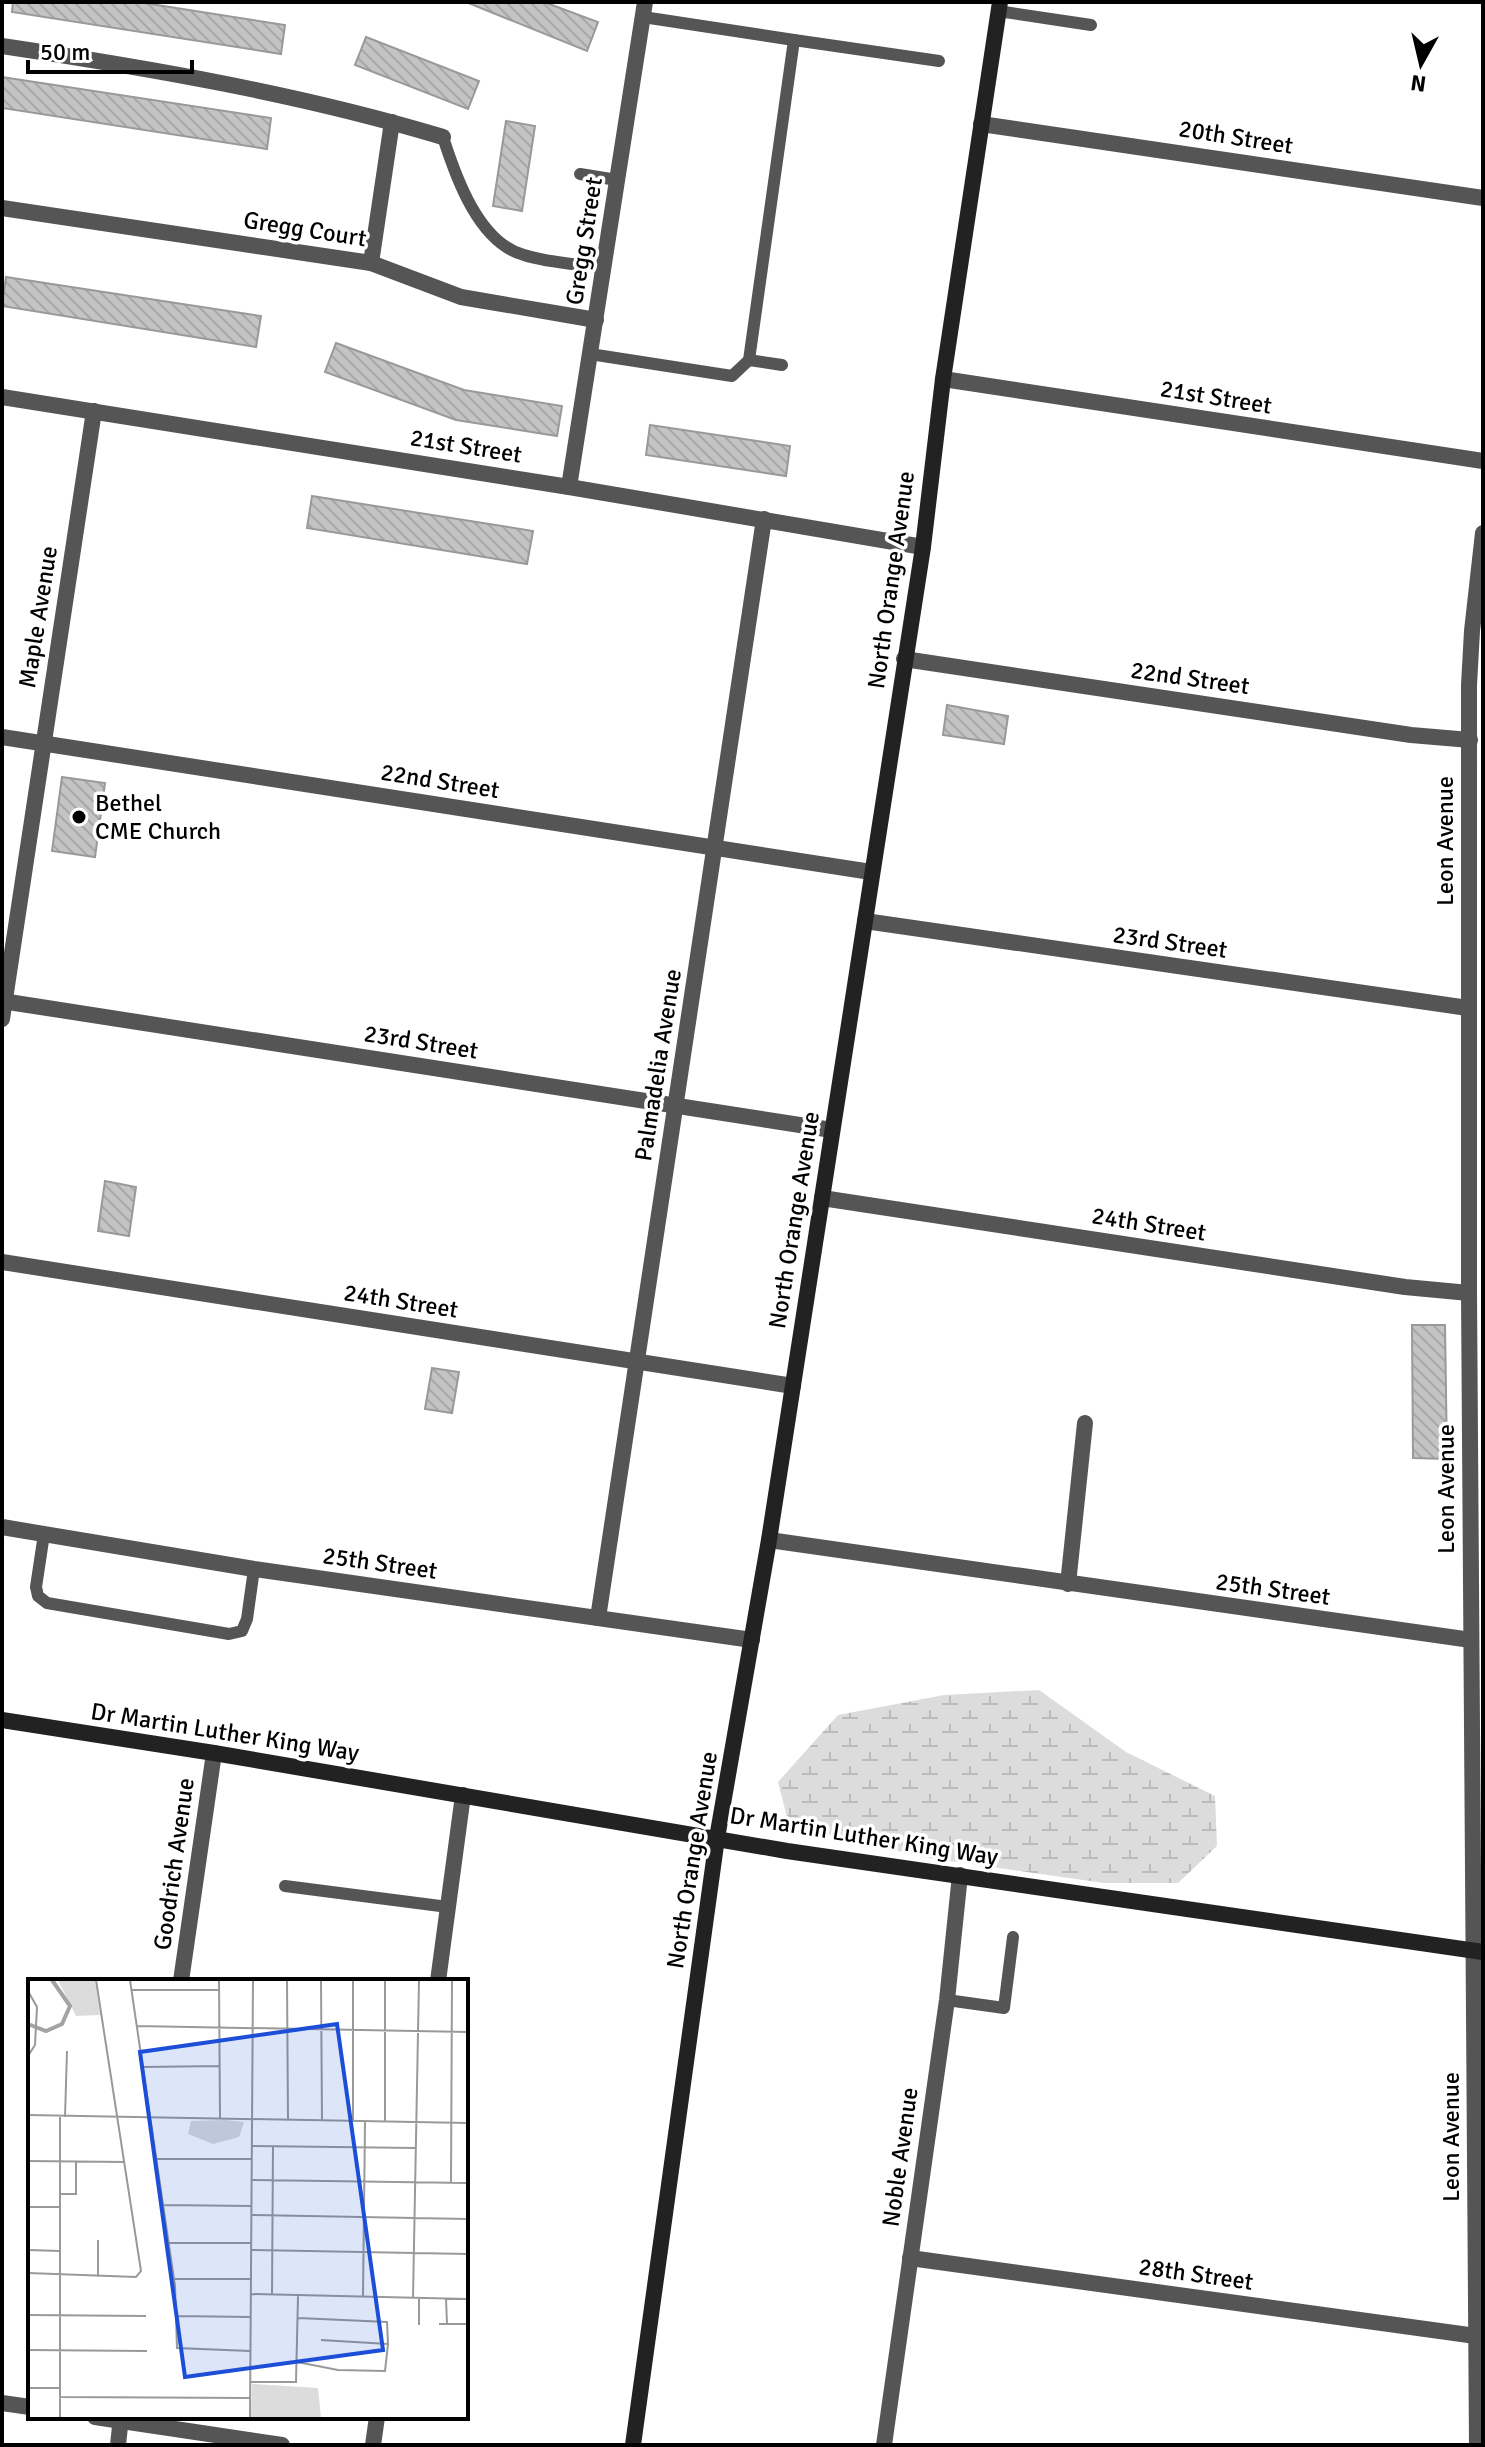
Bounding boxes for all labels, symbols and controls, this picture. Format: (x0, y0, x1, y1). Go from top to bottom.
scale bar (28, 24, 192, 74)
north arrow (1381, 24, 1461, 104)
text: 50 m (40, 37, 90, 67)
text: N (1409, 69, 1428, 98)
street label: 20th Street (1177, 113, 1295, 161)
street label: Gregg Street (559, 175, 609, 307)
street label: Gregg Court (241, 204, 369, 254)
street label: 21st Street (1158, 373, 1274, 421)
street label: 21st Street (408, 422, 524, 470)
street label: North Orange Avenue (861, 469, 921, 691)
street label: Maple Avenue (12, 544, 64, 690)
street label: 22nd Street (1129, 655, 1251, 701)
street label: 22nd Street (379, 757, 501, 805)
street label: Leon Avenue (1430, 776, 1460, 906)
place label: Bethel CME Church (95, 788, 221, 846)
marker: Bethel CME Church (70, 808, 88, 826)
street label: 23rd Street (1111, 919, 1229, 965)
street label: Palmadelia Avenue (628, 967, 688, 1163)
street label: 23rd Street (362, 1018, 480, 1066)
street label: North Orange Avenue (762, 1109, 826, 1331)
street label: 24th Street (1090, 1200, 1208, 1248)
street label: 24th Street (342, 1277, 460, 1325)
street label: Leon Avenue (1431, 1424, 1461, 1554)
street label: 25th Street (321, 1540, 439, 1586)
street label: 25th Street (1214, 1566, 1332, 1612)
street label: Dr Martin Luther King Way (89, 1696, 361, 1768)
street label: North Orange Avenue (660, 1749, 724, 1971)
street label: Goodrich Avenue (147, 1776, 201, 1952)
street label: Dr Martin Luther King Way (728, 1800, 1000, 1872)
inset map (28, 1979, 468, 2419)
street label: Leon Avenue (1436, 2072, 1466, 2202)
street label: Noble Avenue (875, 2085, 925, 2229)
street label: 28th Street (1137, 2251, 1255, 2297)

